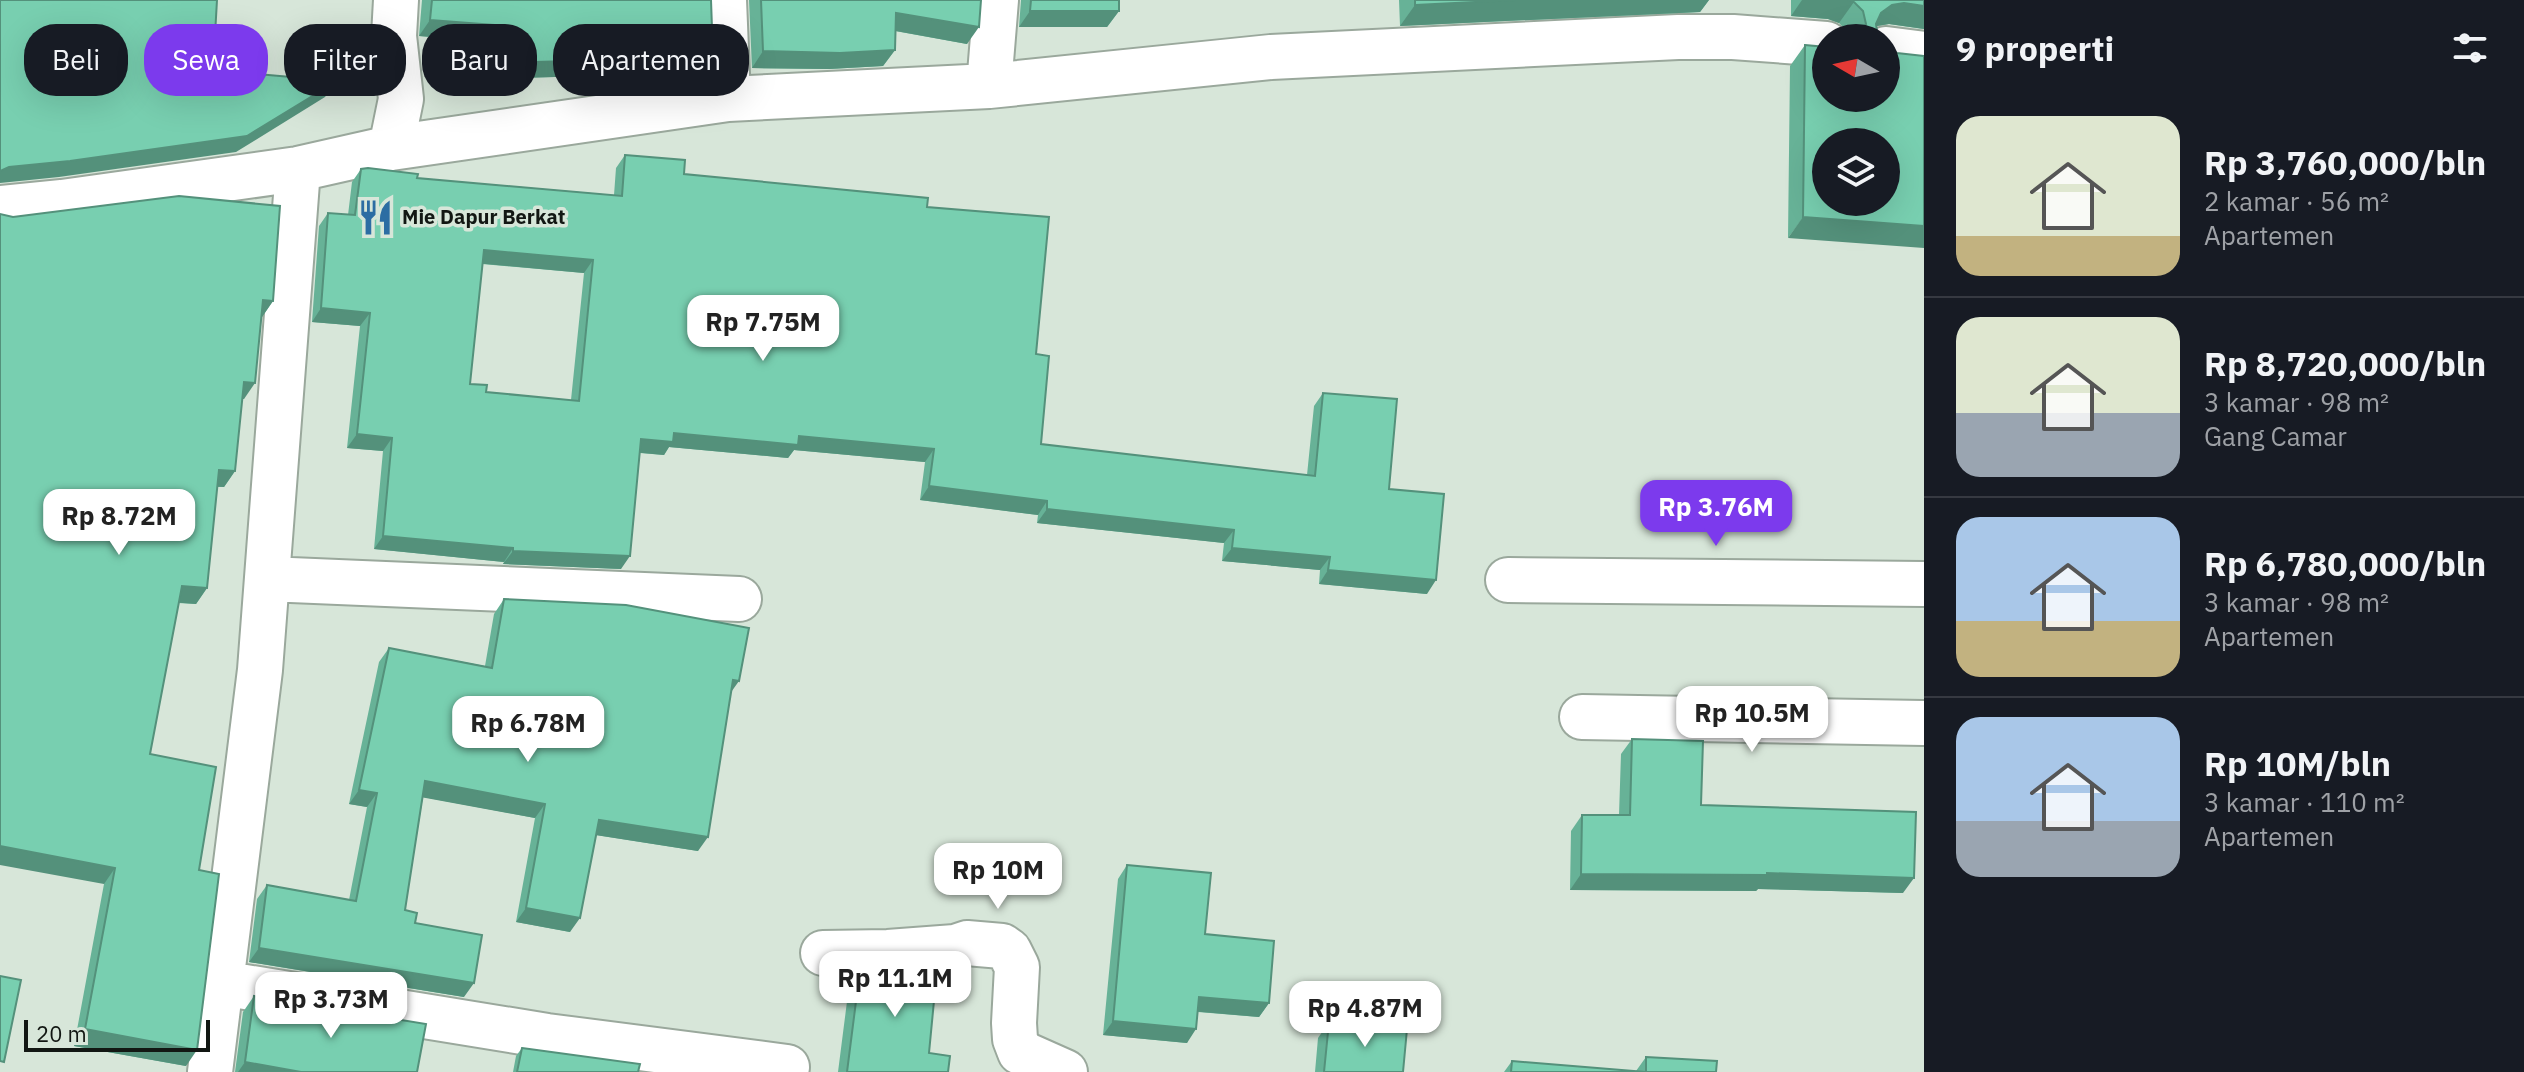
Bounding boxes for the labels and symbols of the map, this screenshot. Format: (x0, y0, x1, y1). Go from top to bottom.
north arrow (1812, 24, 1900, 112)
restaurant icon: Mie Dapur Berkat (357, 198, 395, 236)
place label: Mie Dapur Berkat (402, 203, 565, 230)
pin: Rp 7.75M (680, 295, 846, 363)
pin: Rp 3.76M (1633, 480, 1799, 548)
pin: Rp 8.72M (36, 489, 202, 557)
pin: Rp 10.5M (1669, 686, 1835, 754)
pin: Rp 6.78M (445, 696, 611, 764)
pin: Rp 10M (933, 843, 1063, 911)
pin: Rp 11.1M (812, 951, 978, 1019)
pin: Rp 3.73M (248, 972, 414, 1040)
pin: Rp 4.87M (1282, 981, 1448, 1049)
scale bar (24, 1016, 210, 1052)

